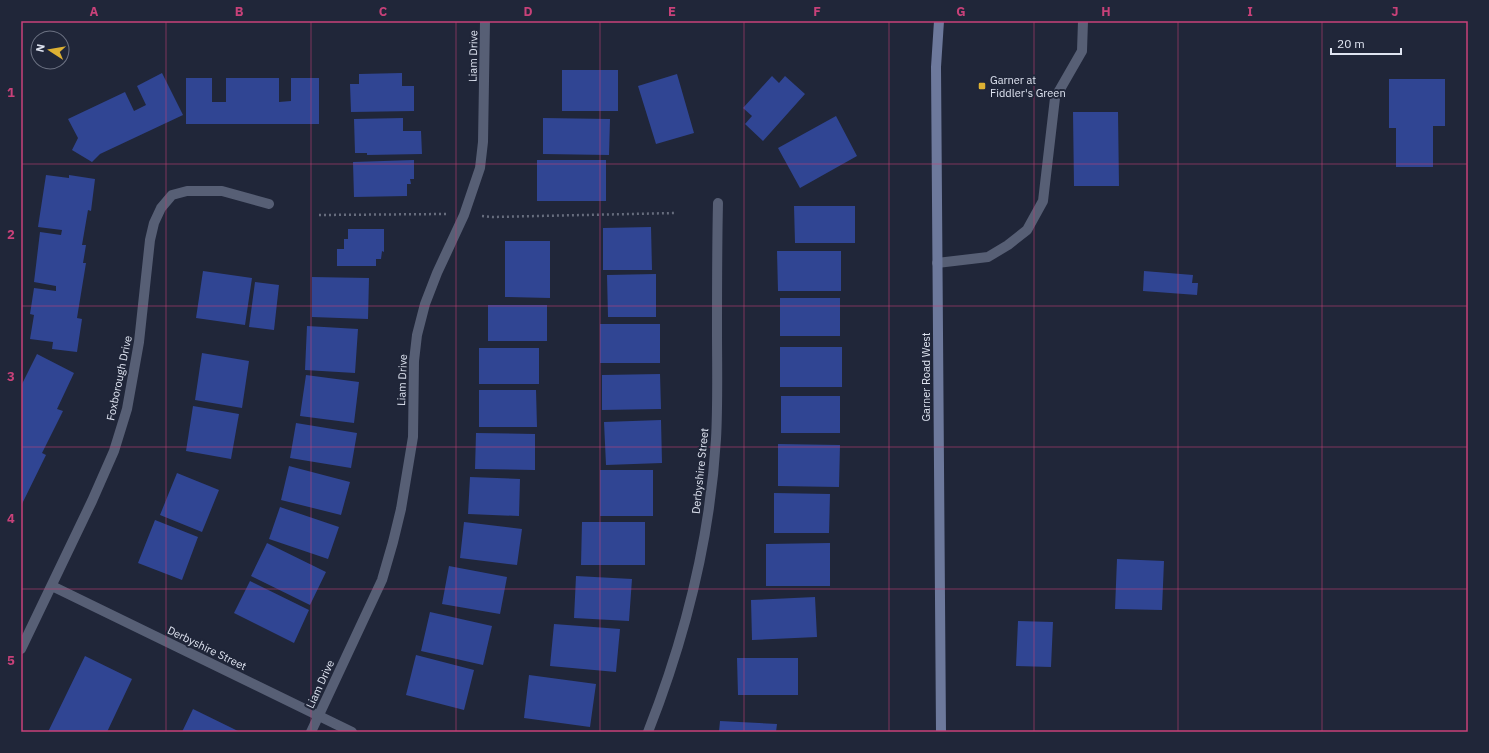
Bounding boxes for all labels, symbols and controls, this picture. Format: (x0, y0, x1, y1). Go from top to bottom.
text: A (90, 3, 99, 20)
text: B (235, 3, 244, 20)
text: C (379, 3, 388, 20)
text: D (523, 3, 533, 20)
text: E (668, 3, 676, 20)
text: F (813, 3, 821, 20)
text: G (956, 3, 966, 20)
text: H (1101, 3, 1111, 20)
text: I (1247, 3, 1253, 20)
text: J (1391, 3, 1399, 20)
north arrow (30, 30, 70, 70)
street label: Liam Drive (466, 30, 480, 82)
scale bar (1331, 30, 1401, 56)
text: 20 m (1337, 36, 1365, 51)
text: N (33, 43, 48, 53)
place label: Garner at Fiddler's Green (990, 73, 1066, 100)
marker: Garner at Fiddler's Green (977, 81, 987, 91)
text: 1 (7, 84, 15, 101)
text: 2 (7, 226, 15, 243)
street label: Garner Road West (919, 332, 933, 422)
street label: Foxborough Drive (103, 334, 135, 422)
street label: Liam Drive (394, 354, 410, 406)
text: 3 (7, 368, 15, 385)
street label: Derbyshire Street (689, 427, 711, 515)
text: 4 (7, 510, 15, 527)
street label: Derbyshire Street (165, 623, 249, 673)
text: 5 (7, 652, 15, 669)
street label: Liam Drive (303, 658, 337, 710)

